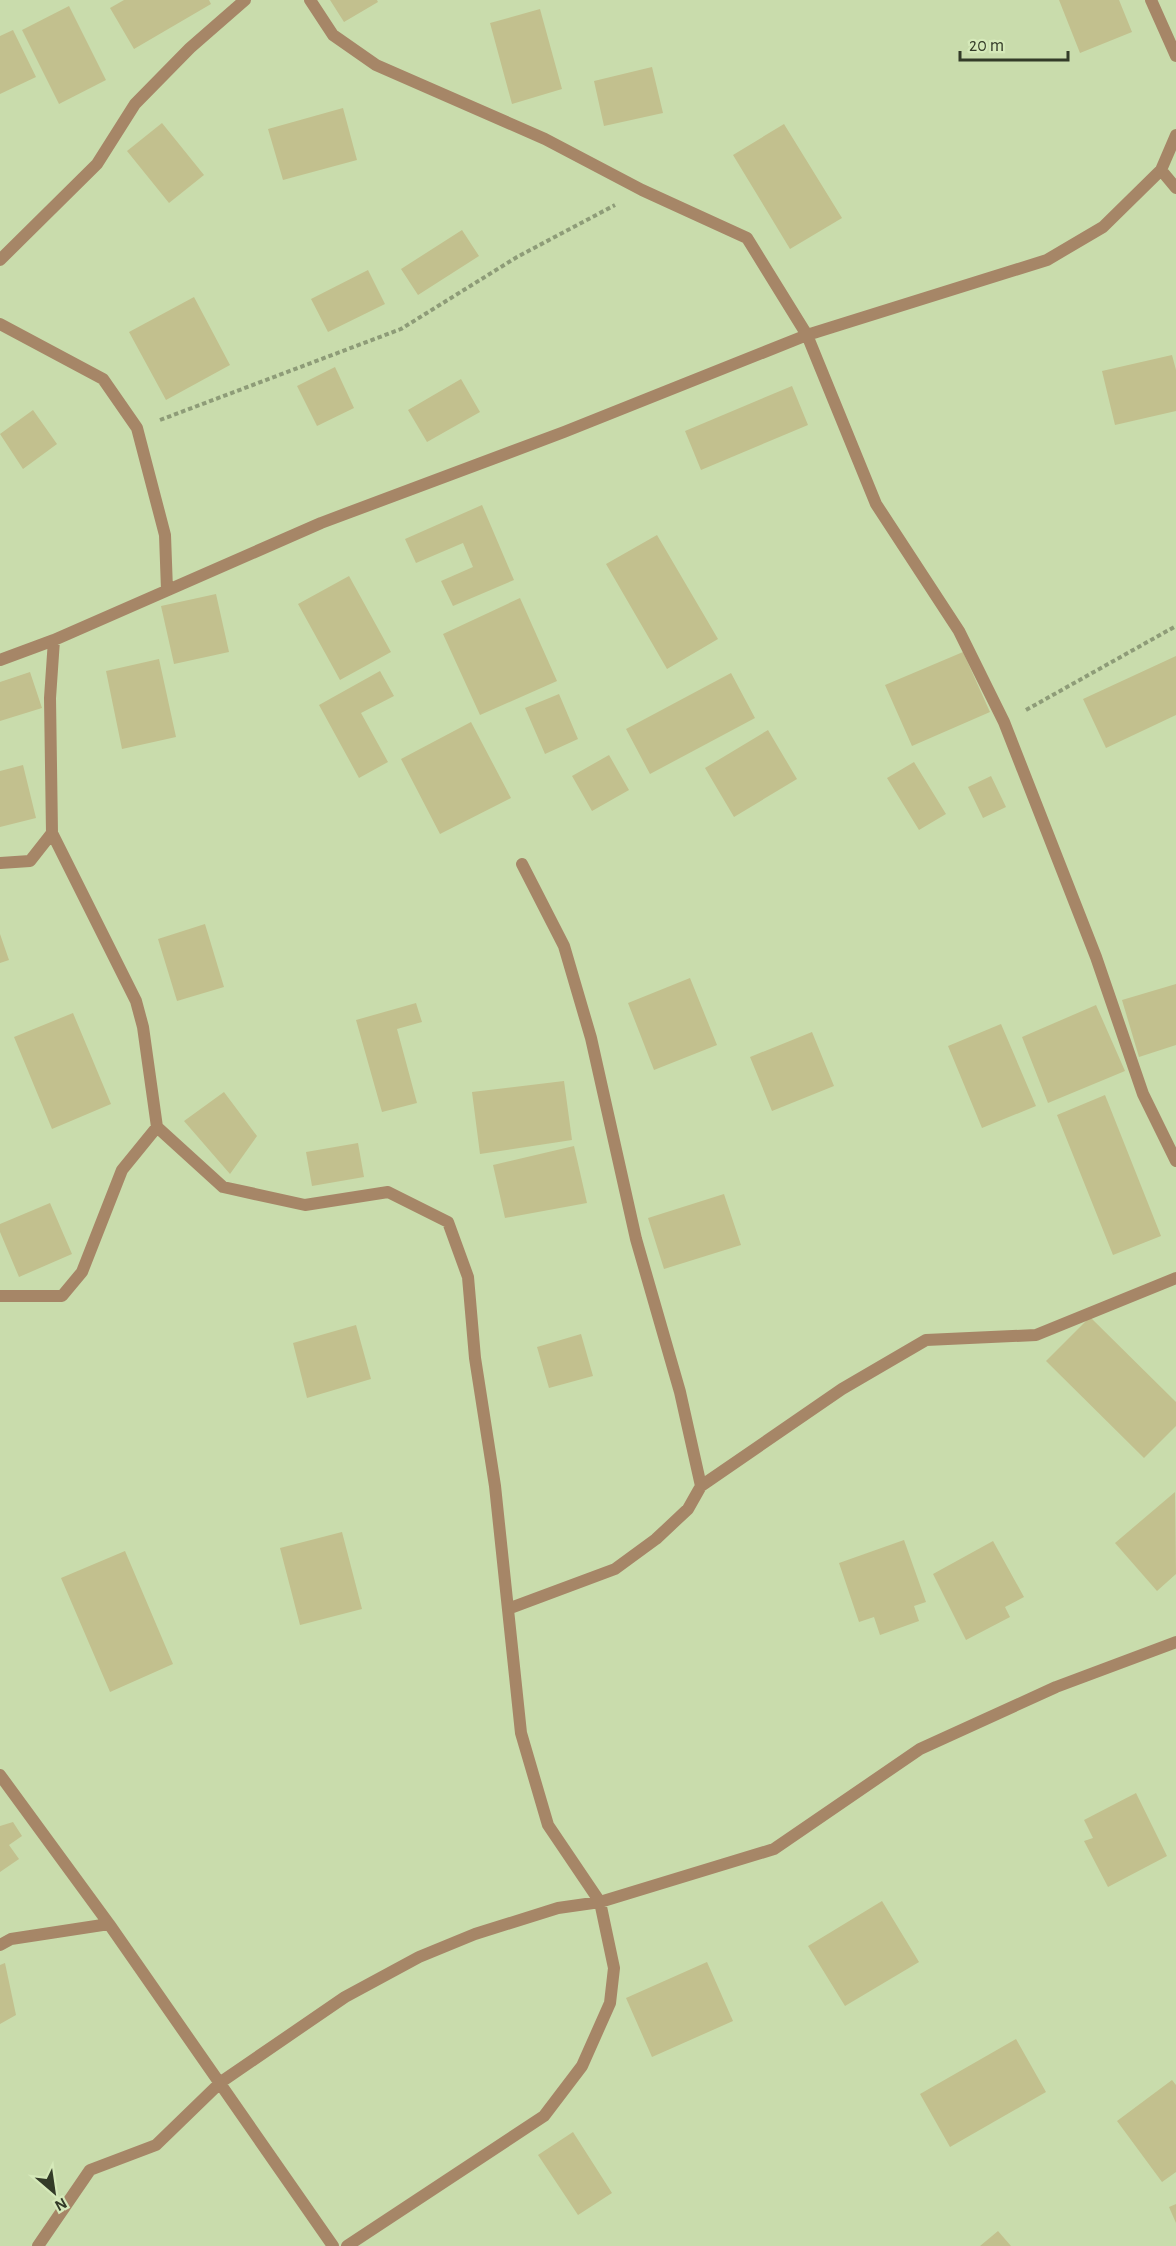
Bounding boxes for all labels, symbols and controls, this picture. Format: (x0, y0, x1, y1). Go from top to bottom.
scale bar (960, 24, 1068, 62)
text: 20 m (969, 37, 1004, 55)
north arrow (24, 2162, 84, 2222)
text: N (52, 2195, 70, 2214)

